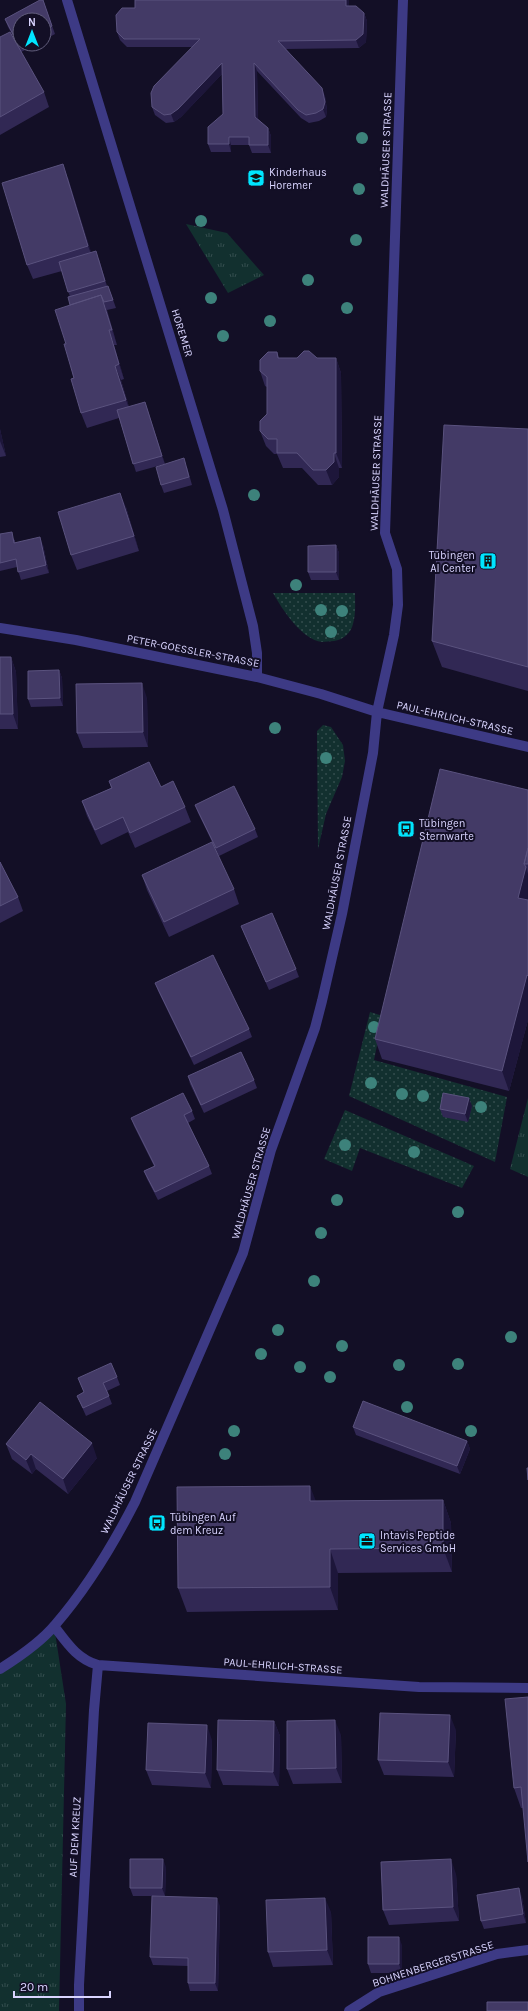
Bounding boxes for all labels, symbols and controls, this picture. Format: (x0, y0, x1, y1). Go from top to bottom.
north arrow (12, 12, 52, 52)
text: N (28, 16, 36, 29)
street label: WALDHÄUSER STRASSE (376, 92, 395, 208)
place label: Kinderhaus Horemer (269, 166, 327, 192)
school or university icon: Kinderhaus Horemer (246, 168, 266, 188)
street label: HOREMER (169, 307, 196, 359)
street label: WALDHÄUSER STRASSE (366, 415, 385, 531)
place label: Tübingen AI Center (429, 549, 475, 575)
building icon: Tübingen AI Center (478, 551, 498, 571)
street label: PETER-GOESSLER-STRASSE (126, 632, 260, 670)
street label: PAUL-EHRLICH-STRASSE (395, 698, 515, 738)
street label: WALDHÄUSER STRASSE (319, 815, 354, 931)
place label: Tübingen Sternwarte (419, 817, 474, 843)
bus stop icon: Tübingen Sternwarte (396, 819, 416, 839)
street label: WALDHÄUSER STRASSE (228, 1125, 273, 1241)
street label: WALDHÄUSER STRASSE (97, 1426, 160, 1536)
place label: Tübingen Auf dem Kreuz (170, 1511, 236, 1537)
bus stop icon: Tübingen Auf dem Kreuz (147, 1513, 167, 1533)
place label: Intavis Peptide Services GmbH (380, 1529, 456, 1555)
office icon: Intavis Peptide Services GmbH (357, 1531, 377, 1551)
street label: PAUL-EHRLICH-STRASSE (223, 1655, 343, 1677)
street label: AUF DEM KREUZ (66, 1796, 84, 1878)
street label: BOHNENBERGERSTRASSE (371, 1938, 495, 1990)
scale bar (14, 1973, 110, 1999)
text: 20 m (20, 1980, 48, 1994)

